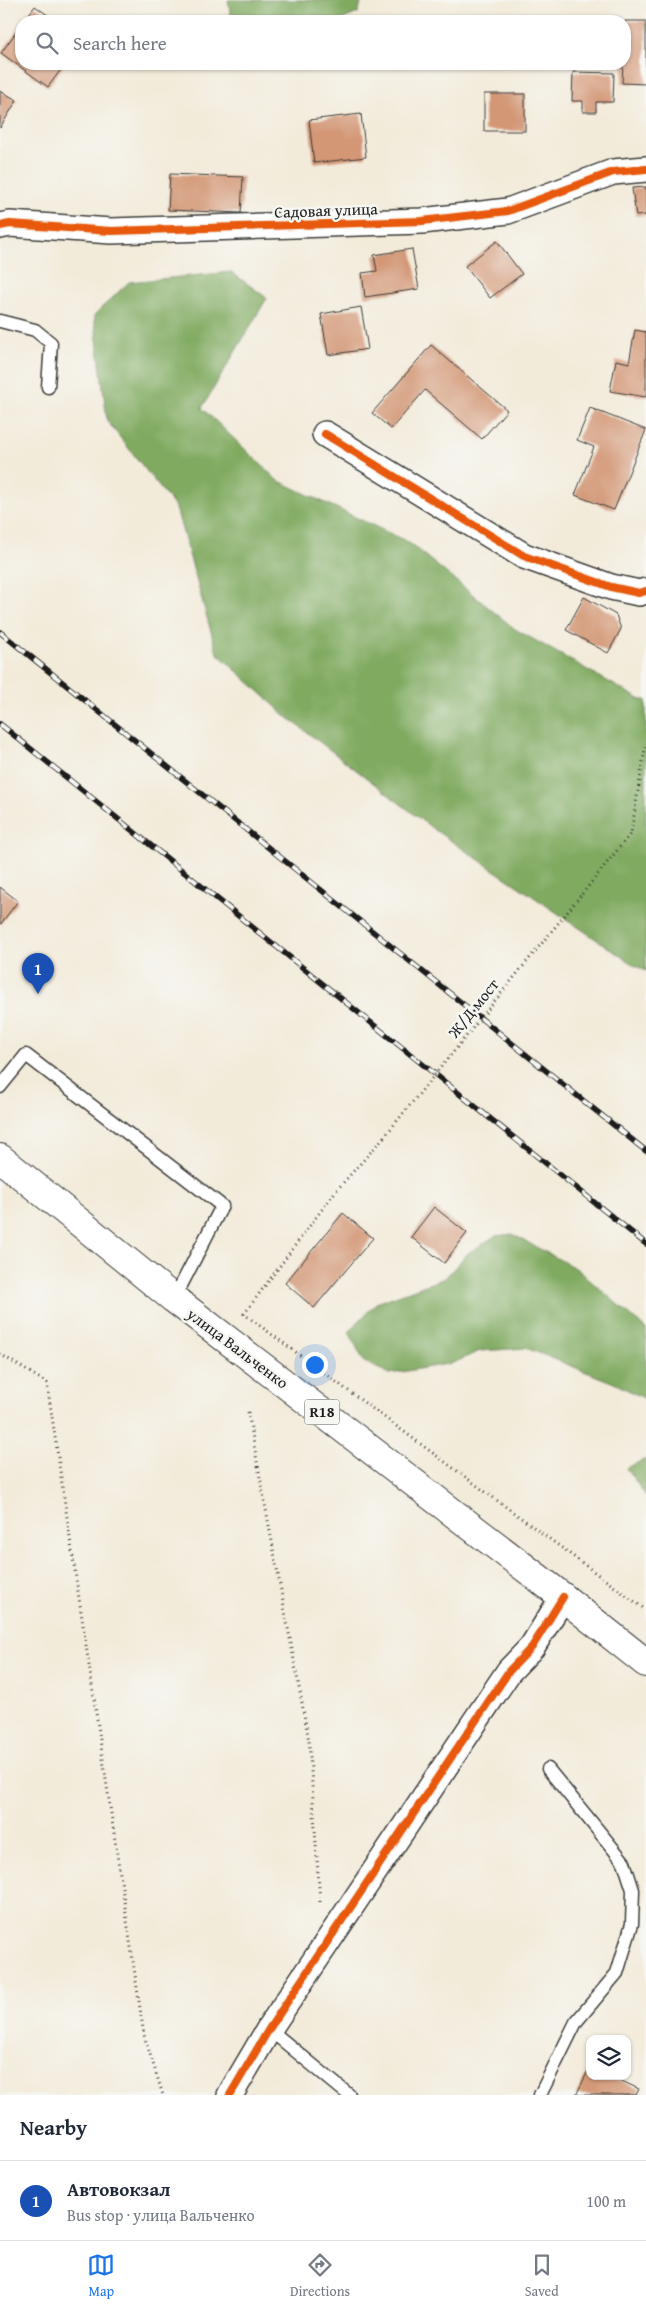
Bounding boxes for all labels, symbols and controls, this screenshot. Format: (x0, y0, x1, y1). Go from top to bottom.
search box (15, 15, 631, 70)
icon: search (33, 29, 61, 57)
text: Search here (73, 29, 167, 57)
street label: Садовая улица (274, 196, 378, 224)
pin: 1 (22, 953, 54, 994)
street label: Ж/Д мост (441, 973, 504, 1043)
street label: улица Вальченко (181, 1301, 294, 1394)
your location (302, 1352, 328, 1378)
road number: R18 (304, 1400, 340, 1424)
map controls (586, 2035, 631, 2080)
button: layers (586, 2035, 631, 2080)
text: Nearby (20, 2112, 87, 2143)
text: Автовокзал (67, 2175, 170, 2203)
text: 1 (32, 2189, 40, 2213)
text: 100 m (586, 2189, 626, 2213)
text: Bus stop · улица Вальченко (67, 2203, 255, 2227)
tab: Map (87, 2251, 115, 2301)
tab: Directions (290, 2251, 350, 2301)
tab: Saved (525, 2251, 559, 2301)

